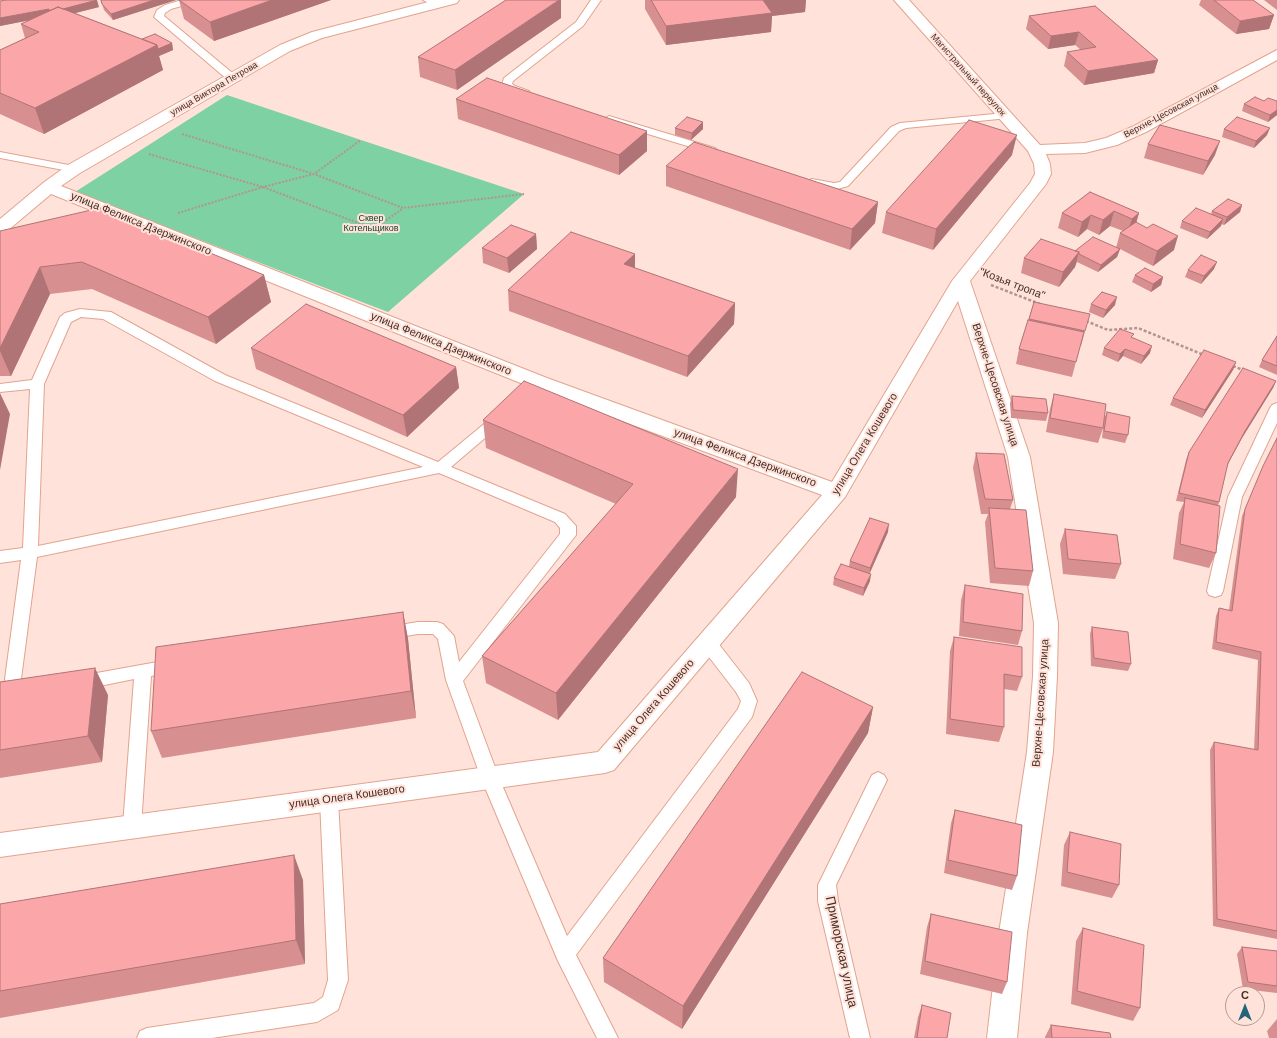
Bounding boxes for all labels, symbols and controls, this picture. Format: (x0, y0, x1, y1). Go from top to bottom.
street label: Магистральный переулок (928, 32, 1008, 118)
street label: улица Виктора Петрова (169, 60, 259, 118)
street label: Верхне-Цесовская улица (1122, 82, 1220, 140)
street label: улица Феликса Дзержинского (69, 190, 213, 258)
park label: Сквер Котельщиков (344, 214, 398, 235)
street label: "Козья тропа" (977, 265, 1047, 303)
street label: улица Феликса Дзержинского (369, 310, 513, 378)
street label: Верхне-Цесовская улица (969, 322, 1021, 448)
street label: улица Олега Кошевого (829, 391, 901, 497)
street label: улица Феликса Дзержинского (672, 426, 818, 490)
street label: Верхне-Цесовская улица (1030, 638, 1052, 768)
street label: улица Олега Кошевого (611, 657, 697, 753)
street label: улица Олега Кошевого (288, 782, 406, 812)
street label: Приморская улица (822, 895, 860, 1009)
north arrow (1225, 986, 1265, 1026)
text: С (1241, 989, 1249, 1001)

